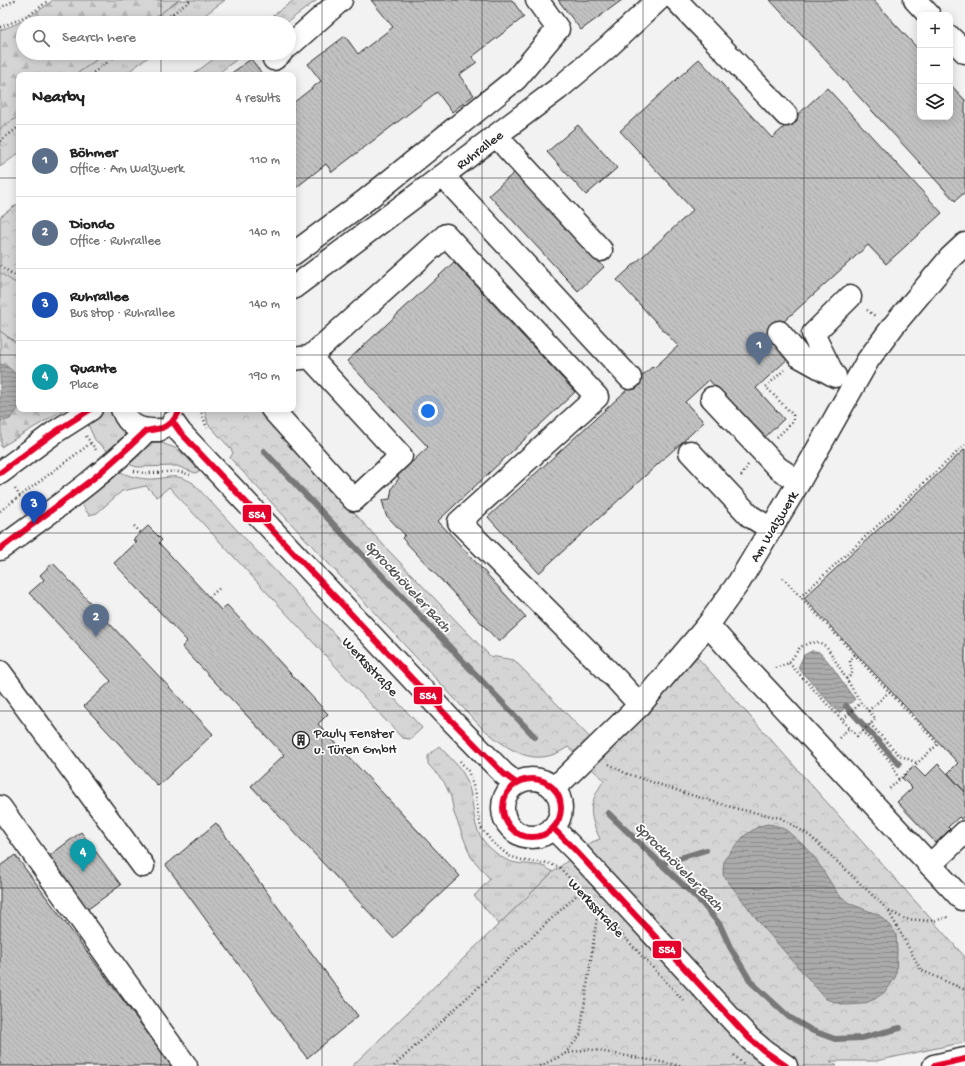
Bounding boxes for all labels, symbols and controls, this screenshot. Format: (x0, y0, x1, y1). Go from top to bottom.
map controls (917, 12, 953, 120)
button: + (917, 12, 953, 48)
search box (16, 16, 296, 60)
icon: search (30, 27, 52, 49)
text: Search here (62, 29, 136, 47)
button: − (917, 48, 953, 84)
button: layers (917, 84, 953, 120)
text: Nearby (32, 88, 85, 108)
text: 4 results (236, 91, 280, 106)
street label: Ruhrallee (454, 127, 508, 174)
text: Böhmer (70, 144, 117, 162)
text: 1 (42, 153, 48, 168)
text: 110 m (250, 153, 280, 168)
text: Office · Am Walzwerk (70, 162, 184, 177)
text: Diondo (70, 216, 115, 234)
text: 2 (42, 225, 48, 240)
text: 140 m (249, 225, 280, 240)
text: Office · Ruhrallee (70, 234, 161, 249)
text: Ruhrallee (70, 288, 129, 306)
text: 3 (42, 297, 48, 312)
text: 140 m (249, 297, 280, 312)
text: Bus stop · Ruhrallee (70, 306, 175, 321)
pin: 1 (746, 332, 772, 365)
text: Quante (70, 360, 116, 378)
text: 4 (42, 369, 48, 384)
text: 190 m (249, 369, 280, 384)
text: Place (70, 378, 98, 393)
your location (418, 401, 438, 421)
street label: Am Walzwerk (747, 487, 804, 566)
pin: 3 (21, 491, 47, 524)
line badge: 554 (242, 504, 272, 523)
text: 554 (249, 510, 266, 522)
water label: Sprockhöveler Bach (361, 538, 455, 638)
pin: 2 (83, 604, 109, 637)
street label: Werksstraße (337, 635, 401, 701)
line badge: 554 (413, 686, 443, 705)
text: 554 (420, 691, 437, 703)
place label: Pauly Fenster u. Türen GmbH (313, 726, 398, 759)
building icon: Pauly Fenster u. Türen GmbH (291, 730, 311, 750)
water label: Sprockhöveler Bach (630, 819, 728, 916)
pin: 4 (70, 839, 96, 872)
street label: Werksstraße (563, 876, 627, 942)
line badge: 554 (652, 940, 682, 959)
text: 554 (659, 945, 676, 957)

